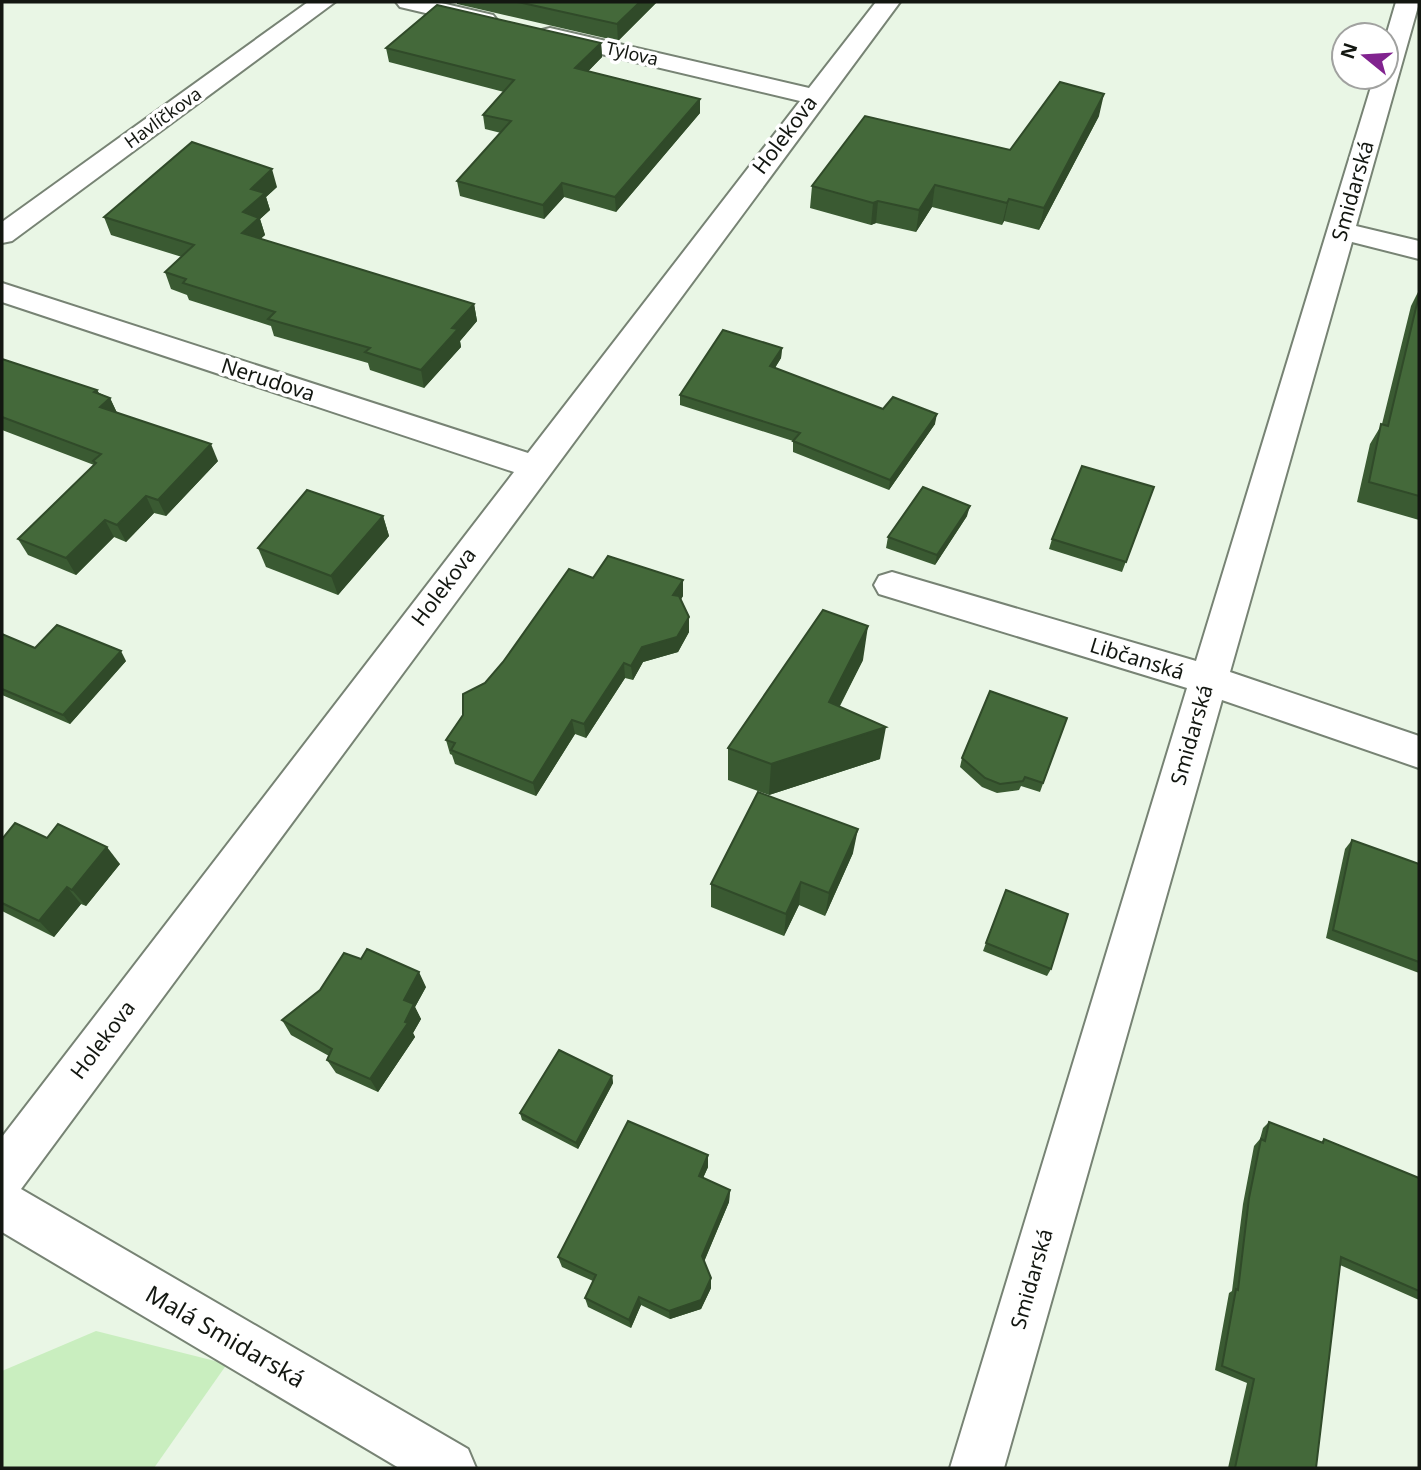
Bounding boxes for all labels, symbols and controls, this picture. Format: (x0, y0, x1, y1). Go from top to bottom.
north arrow (1330, 21, 1400, 91)
street label: Tylova (604, 35, 661, 71)
text: N (1334, 39, 1364, 62)
street label: Havlíčkova (119, 81, 206, 153)
street label: Holekova (745, 89, 823, 179)
street label: Smidarská (1324, 137, 1380, 244)
street label: Nerudova (218, 351, 319, 407)
street label: Holekova (404, 541, 482, 631)
street label: Libčanská (1087, 630, 1188, 686)
street label: Smidarská (1163, 681, 1219, 788)
street label: Holekova (63, 994, 141, 1084)
street label: Smidarská (1003, 1225, 1059, 1332)
street label: Malá Smidarská (140, 1277, 311, 1395)

